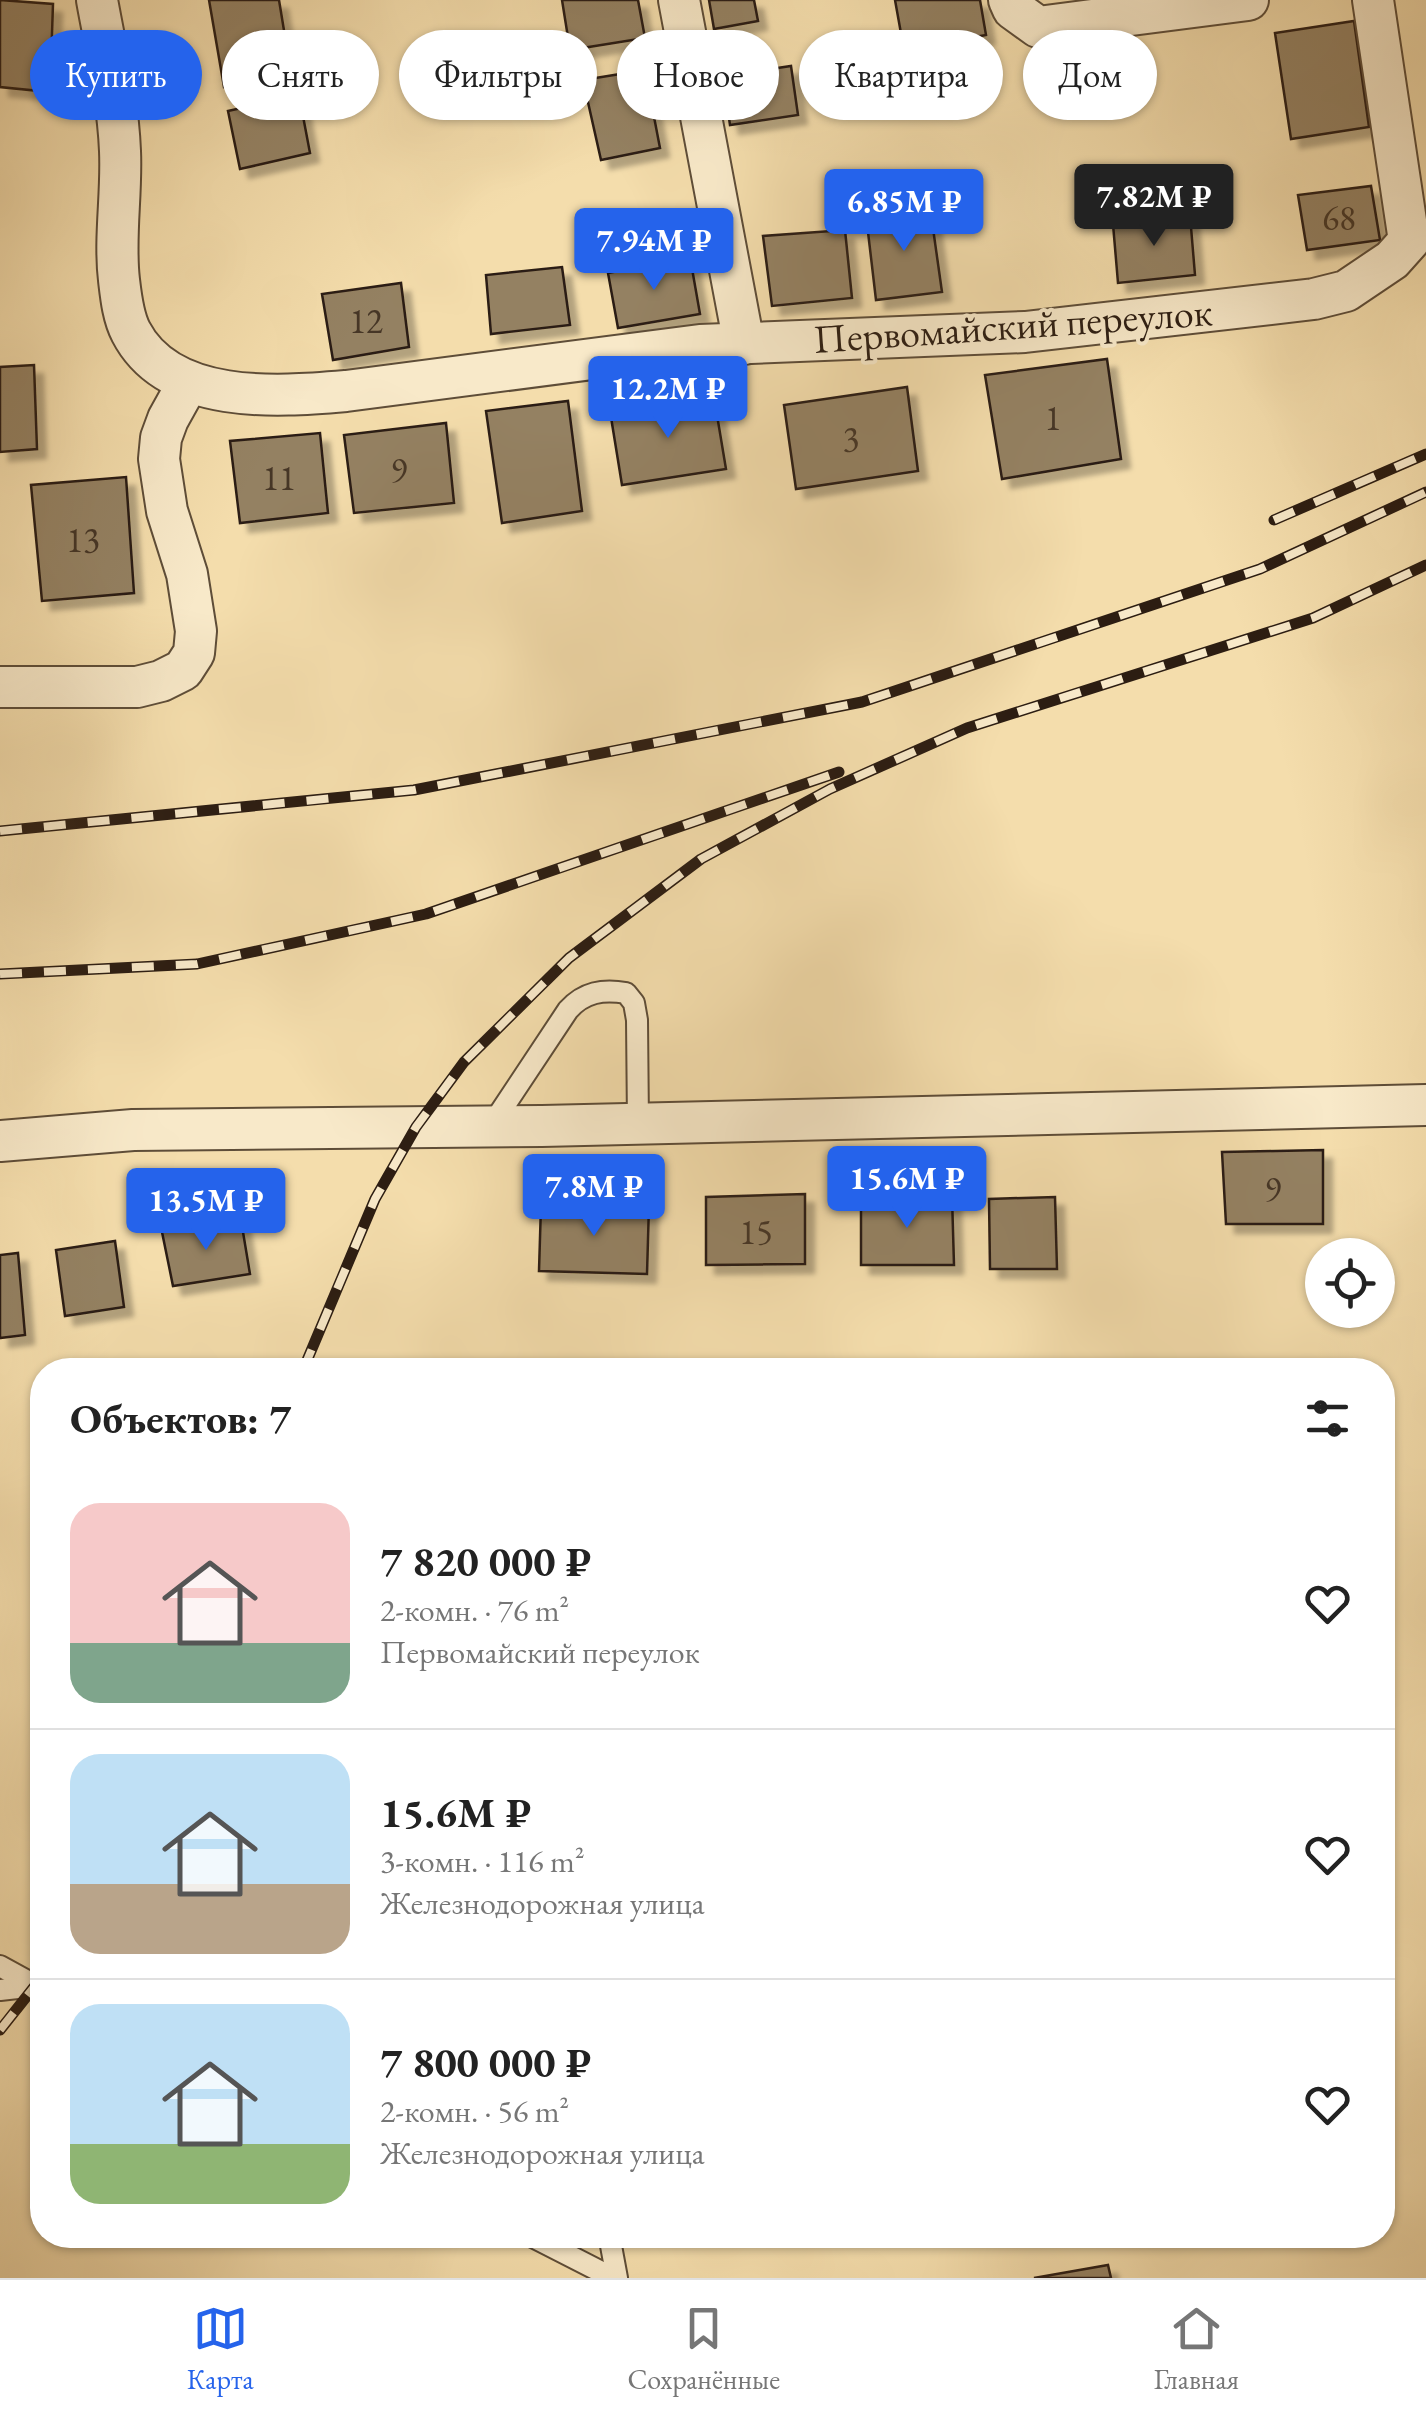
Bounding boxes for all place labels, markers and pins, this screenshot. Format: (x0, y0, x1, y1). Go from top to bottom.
pin: 7.82M ₽ (1062, 164, 1246, 249)
pin: 6.85M ₽ (812, 169, 996, 254)
pin: 7.94M ₽ (562, 208, 746, 293)
pin: 12.2M ₽ (576, 356, 760, 441)
pin: 15.6M ₽ (815, 1146, 999, 1231)
pin: 7.8M ₽ (513, 1154, 675, 1239)
pin: 13.5M ₽ (114, 1168, 298, 1253)

